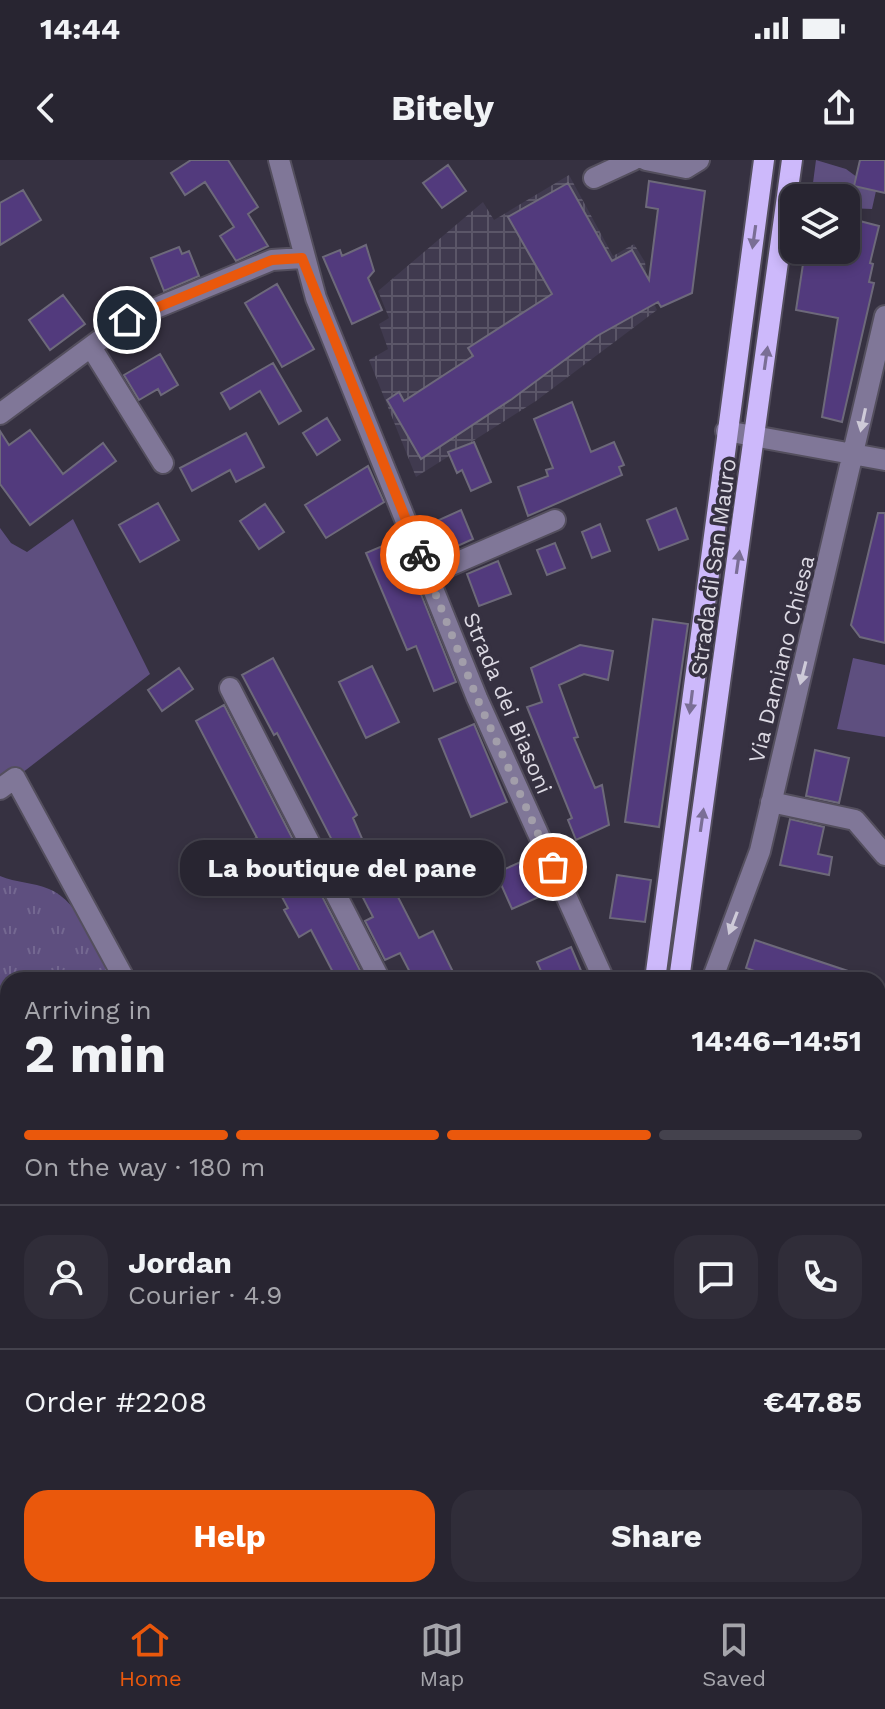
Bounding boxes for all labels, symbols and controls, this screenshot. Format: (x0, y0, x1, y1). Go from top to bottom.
text: 14:44 (40, 11, 120, 46)
icon: back (24, 86, 68, 130)
icon: share (817, 86, 861, 130)
text: Bitely (391, 87, 494, 129)
map controls (780, 184, 860, 264)
button: layers (780, 184, 860, 264)
one-way arrow (747, 225, 760, 250)
pin (93, 286, 161, 354)
icon: home (105, 298, 149, 342)
one-way arrow (760, 346, 773, 371)
one-way arrow (856, 408, 869, 433)
street label: Strada di San Mauro (686, 457, 741, 677)
courier (380, 515, 460, 595)
icon: bike (398, 533, 442, 577)
one-way arrow (732, 549, 745, 574)
street label: Via Damiano Chiesa (744, 553, 819, 765)
street label: Strada dei Biasoni (458, 609, 557, 798)
one-way arrow (796, 660, 808, 685)
one-way arrow (684, 690, 697, 715)
one-way arrow (696, 807, 709, 832)
pin (519, 833, 587, 901)
callout: La boutique del pane (181, 839, 505, 895)
icon: bag (531, 845, 575, 889)
text: La boutique del pane (207, 853, 477, 883)
one-way arrow (726, 911, 739, 935)
text: Arriving in (24, 995, 152, 1025)
text: 14:46–14:51 (691, 1023, 862, 1058)
text: 2 min (24, 1024, 166, 1085)
text: On the way · 180 m (24, 1152, 265, 1182)
button: person (24, 1235, 108, 1319)
button: chat (674, 1235, 758, 1319)
button: phone (778, 1235, 862, 1319)
text: Jordan (128, 1245, 232, 1280)
text: Courier · 4.9 (128, 1280, 282, 1310)
text: Order #2208 (24, 1384, 207, 1419)
text: €47.85 (763, 1384, 862, 1419)
button: Help (24, 1490, 435, 1582)
button: Share (451, 1490, 862, 1582)
tab: Home (119, 1618, 182, 1691)
tab: Map (420, 1618, 464, 1691)
tab: Saved (702, 1618, 766, 1691)

